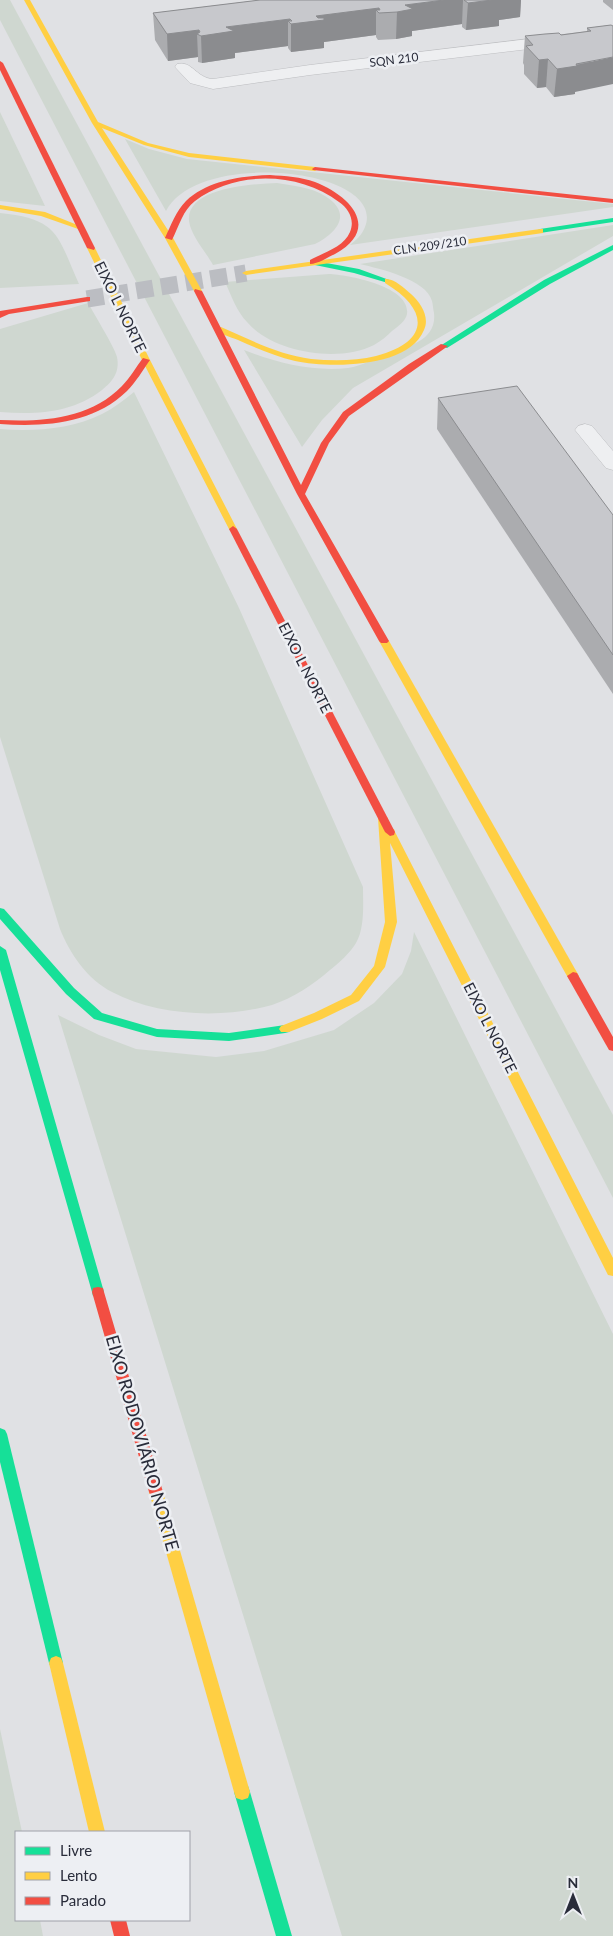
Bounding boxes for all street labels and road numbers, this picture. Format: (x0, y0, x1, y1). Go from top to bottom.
street label: SQN 210 (369, 49, 419, 70)
street label: CLN 209/210 (392, 233, 467, 258)
street label: EIXO L NORTE (91, 258, 151, 355)
street label: EIXO L NORTE (275, 619, 336, 716)
street label: EIXO L NORTE (460, 979, 521, 1076)
street label: EIXO RODOVIÁRIO NORTE (102, 1332, 184, 1553)

